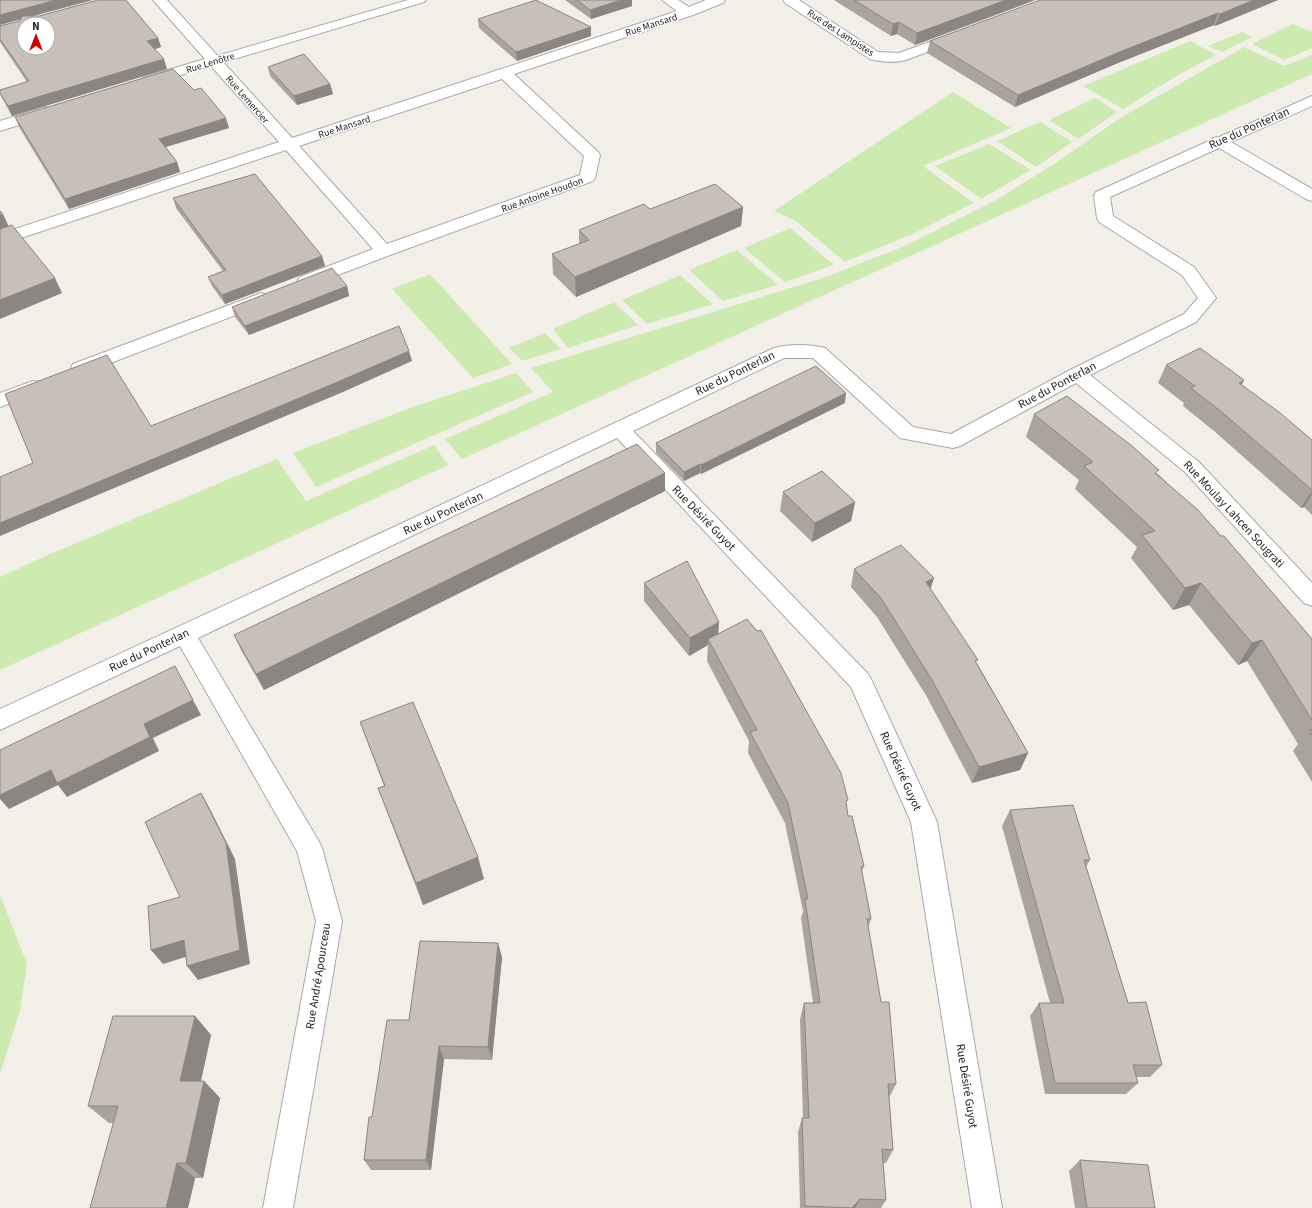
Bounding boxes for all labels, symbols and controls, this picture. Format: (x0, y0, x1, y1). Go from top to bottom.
street label: Rue des Lampistes (804, 6, 877, 60)
street label: Rue Mansard (623, 10, 679, 40)
north arrow (16, 16, 56, 56)
text: N (32, 19, 40, 34)
street label: Rue Lenôtre (184, 49, 236, 77)
street label: Rue Lemercier (222, 72, 273, 127)
street label: Rue du Ponterlan (1206, 103, 1292, 154)
street label: Rue Mansard (316, 112, 372, 142)
street label: Rue Antoine Houdon (499, 174, 585, 216)
street label: Rue du Ponterlan (693, 347, 778, 400)
street label: Rue du Ponterlan (1015, 358, 1099, 413)
street label: Rue Moulay Lahcen Sougrati (1179, 457, 1288, 572)
street label: Rue Désiré Guyot (668, 482, 739, 555)
street label: Rue du Ponterlan (400, 487, 486, 539)
street label: Rue du Ponterlan (106, 624, 192, 676)
street label: Rue Désiré Guyot (875, 729, 926, 814)
street label: Rue André Apourceau (302, 922, 335, 1031)
street label: Rue Désiré Guyot (951, 1043, 982, 1130)

